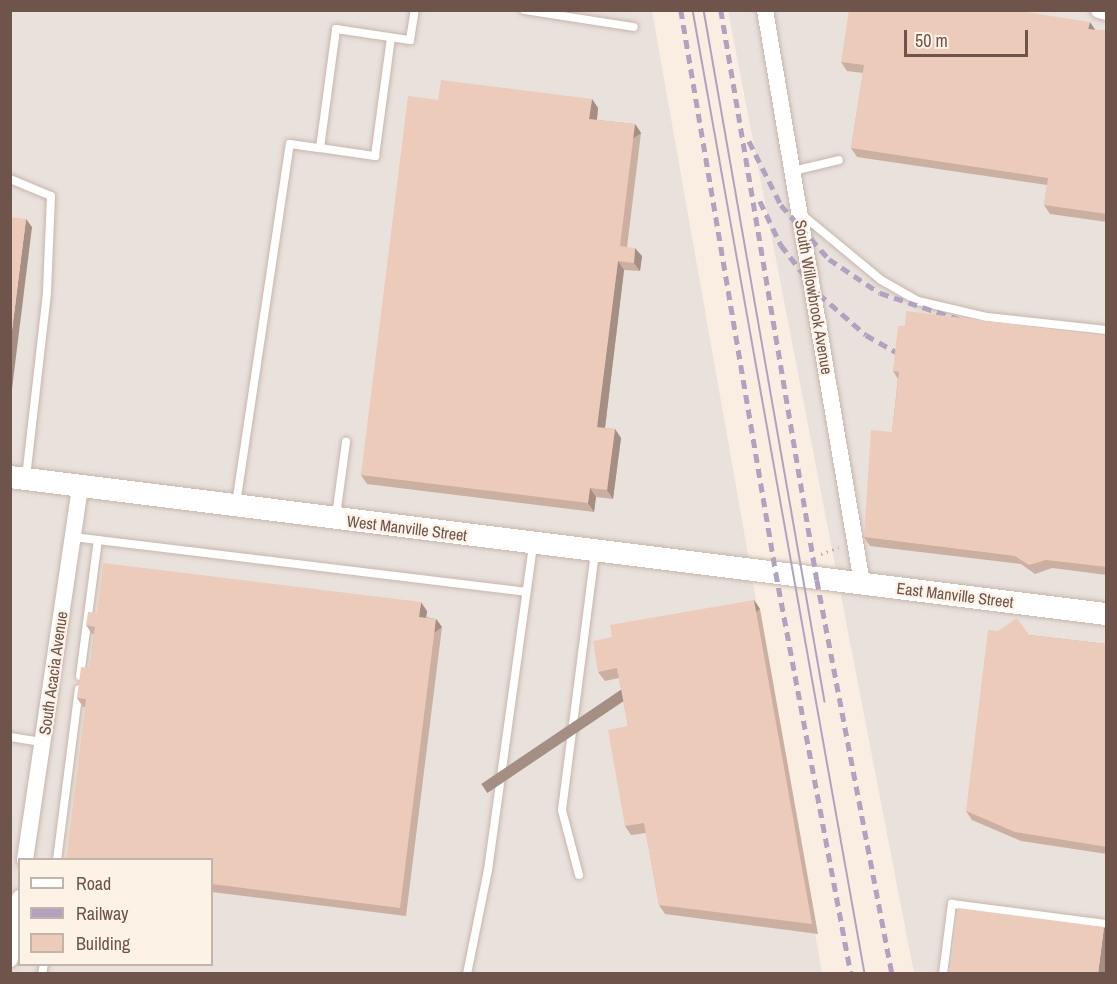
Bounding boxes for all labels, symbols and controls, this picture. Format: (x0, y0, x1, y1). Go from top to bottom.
scale bar (907, 18, 1032, 56)
text: 50 m (915, 28, 948, 53)
street label: South Willowbrook Avenue (791, 218, 837, 376)
street label: West Manville Street (346, 511, 468, 545)
street label: East Manville Street (896, 578, 1014, 612)
street label: South Acacia Avenue (35, 609, 71, 737)
legend (18, 858, 213, 966)
text: Road (76, 871, 111, 896)
text: Railway (76, 901, 129, 926)
text: Building (76, 931, 130, 956)

